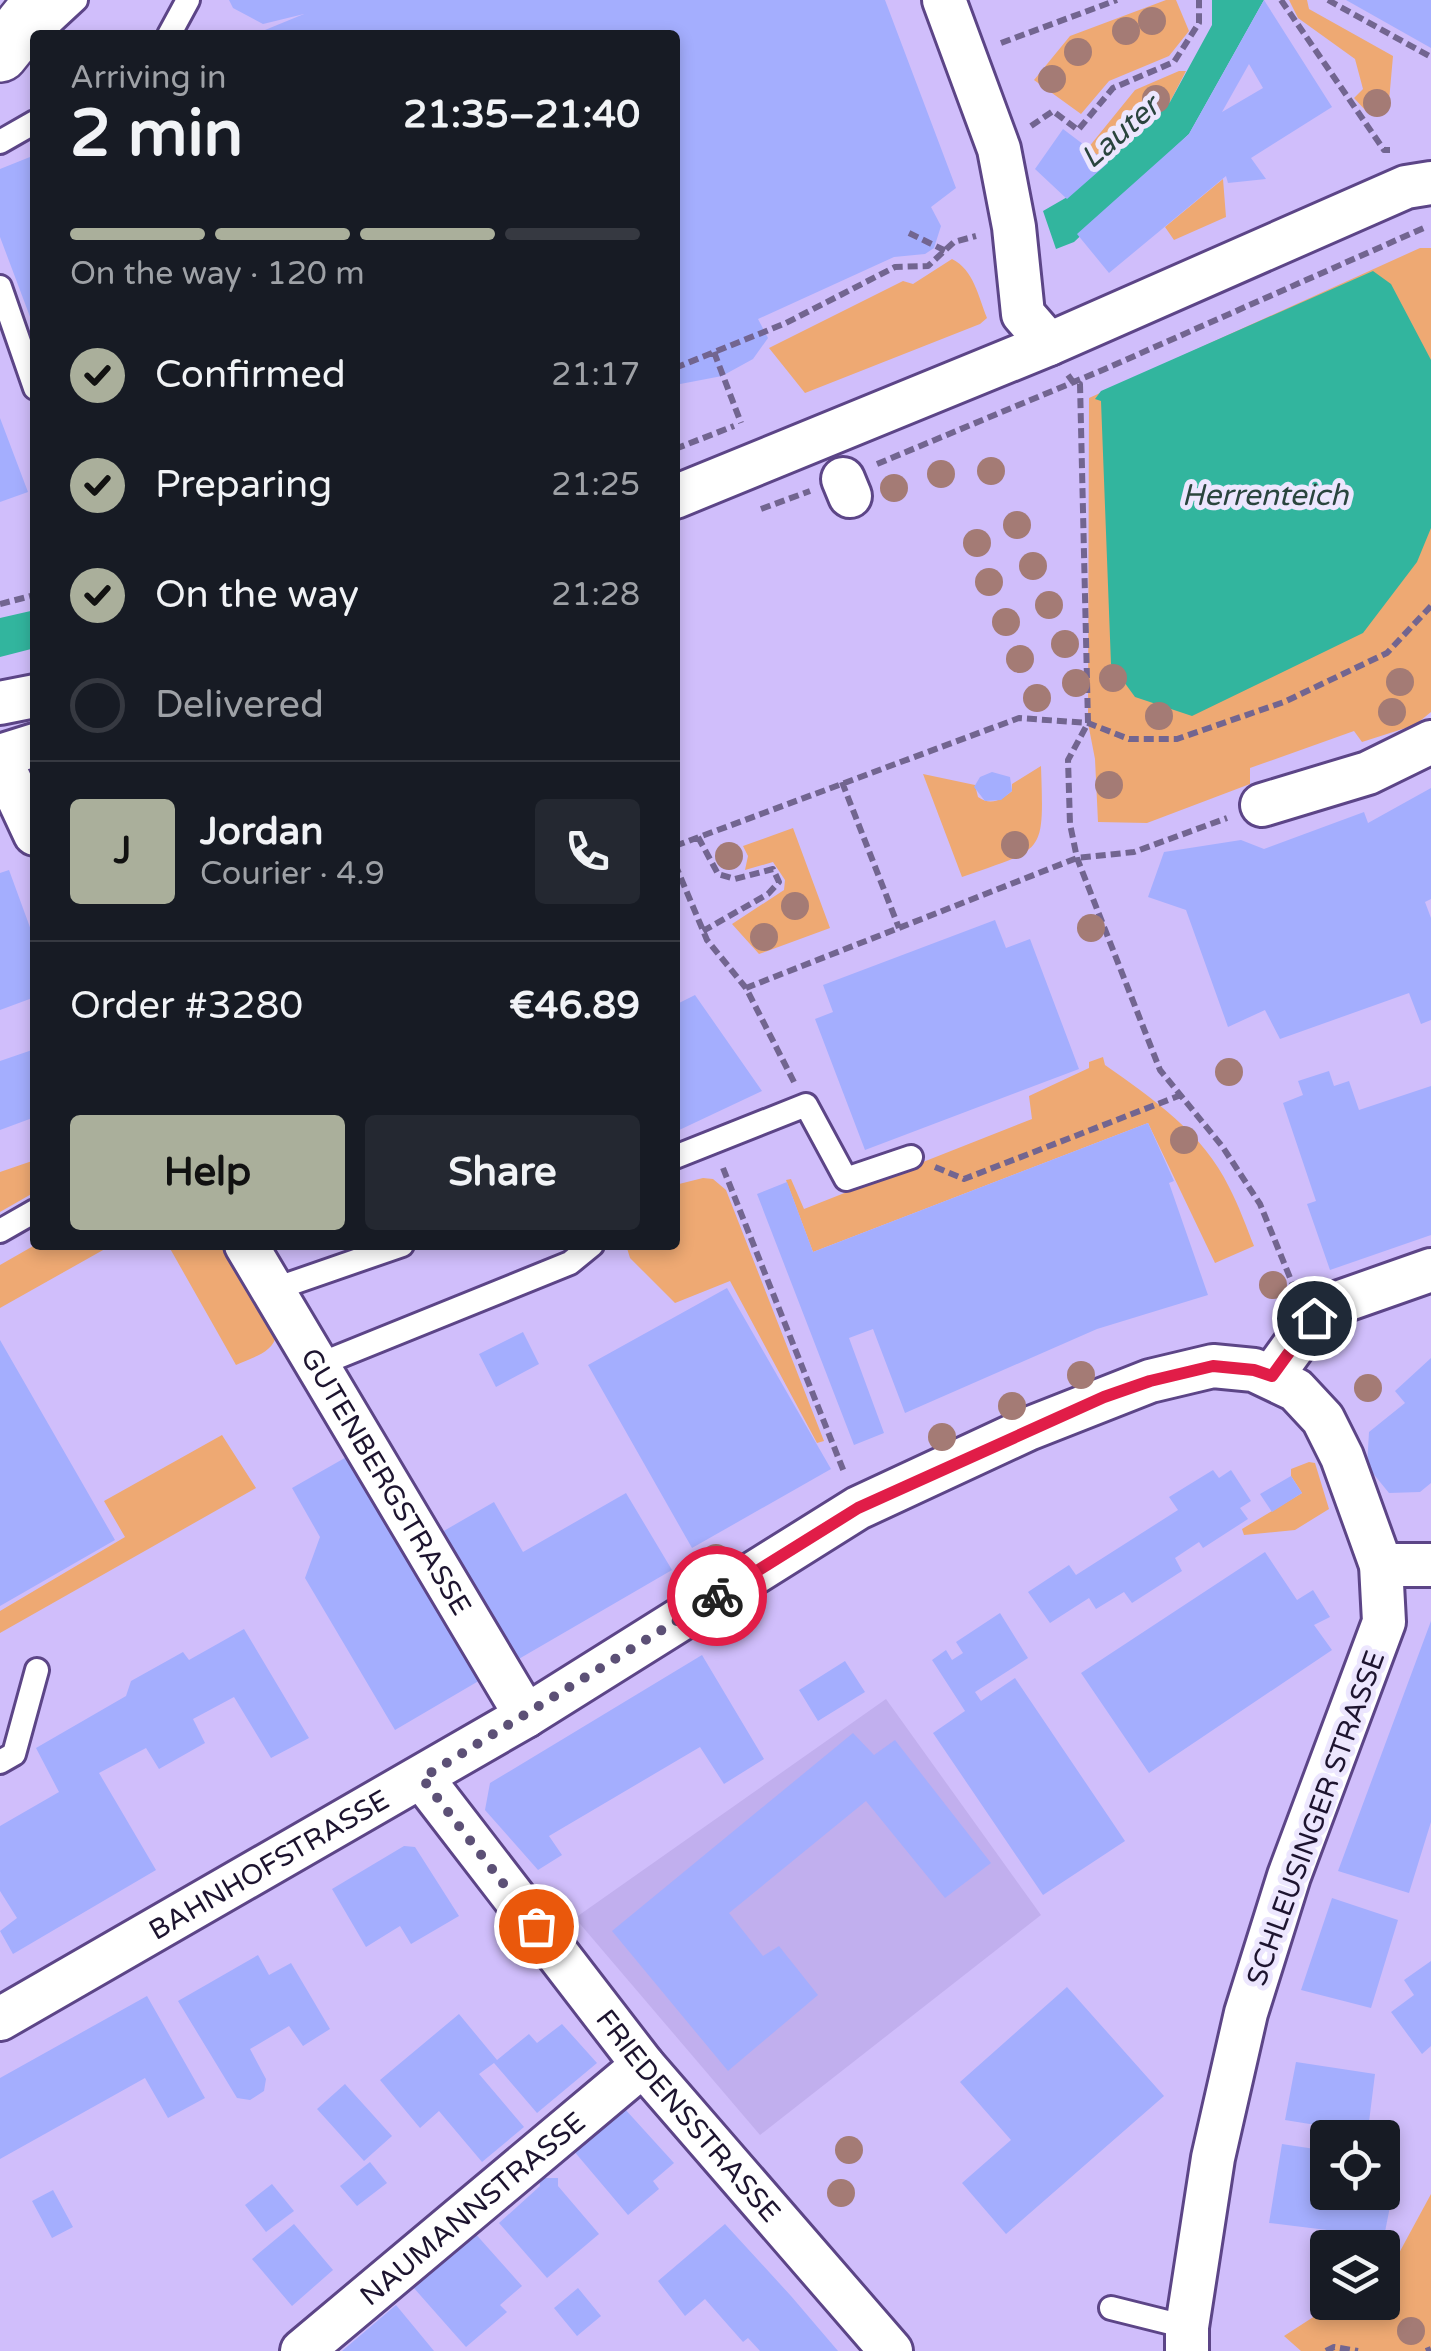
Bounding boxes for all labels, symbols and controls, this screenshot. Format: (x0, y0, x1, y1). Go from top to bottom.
text: Arriving in (70, 59, 227, 97)
water label: Lauter (1073, 86, 1170, 177)
text: 21:35–21:40 (403, 92, 640, 138)
text: 2 min (70, 95, 243, 174)
text: On the way · 120 m (70, 255, 365, 293)
icon: check (70, 348, 125, 403)
text: Confirmed (155, 352, 346, 398)
text: 21:17 (551, 356, 640, 394)
icon: check (70, 458, 125, 513)
text: Preparing (155, 462, 332, 508)
text: 21:25 (551, 466, 640, 504)
water label: Herrenteich (1182, 477, 1349, 514)
icon: check (70, 568, 125, 623)
text: On the way (155, 572, 359, 618)
text: 21:28 (551, 576, 640, 614)
text: Delivered (155, 682, 324, 728)
button: phone (535, 799, 640, 904)
text: Jordan (200, 809, 323, 855)
text: J (114, 828, 131, 874)
text: Courier · 4.9 (200, 855, 385, 893)
text: Order #3280 (70, 983, 303, 1029)
text: €46.89 (509, 983, 640, 1029)
button: Help (70, 1115, 345, 1230)
button: Share (365, 1115, 640, 1230)
pin (1272, 1276, 1357, 1361)
icon: home (1287, 1291, 1342, 1346)
street label: GUTENBERGSTRASSE (293, 1342, 478, 1622)
courier (667, 1546, 767, 1646)
icon: bike (690, 1569, 745, 1624)
street label: SCHLEUSINGER STRASSE (1240, 1646, 1392, 1990)
street label: BAHNHOFSTRASSE (143, 1783, 395, 1948)
pin (494, 1884, 579, 1969)
icon: bag (509, 1899, 564, 1954)
street label: FRIEDENSSTRASSE (588, 2003, 787, 2229)
street label: NAUMANNSTRASSE (353, 2105, 592, 2313)
map controls (1310, 2120, 1400, 2320)
button: locate (1310, 2120, 1400, 2210)
button: layers (1310, 2230, 1400, 2320)

